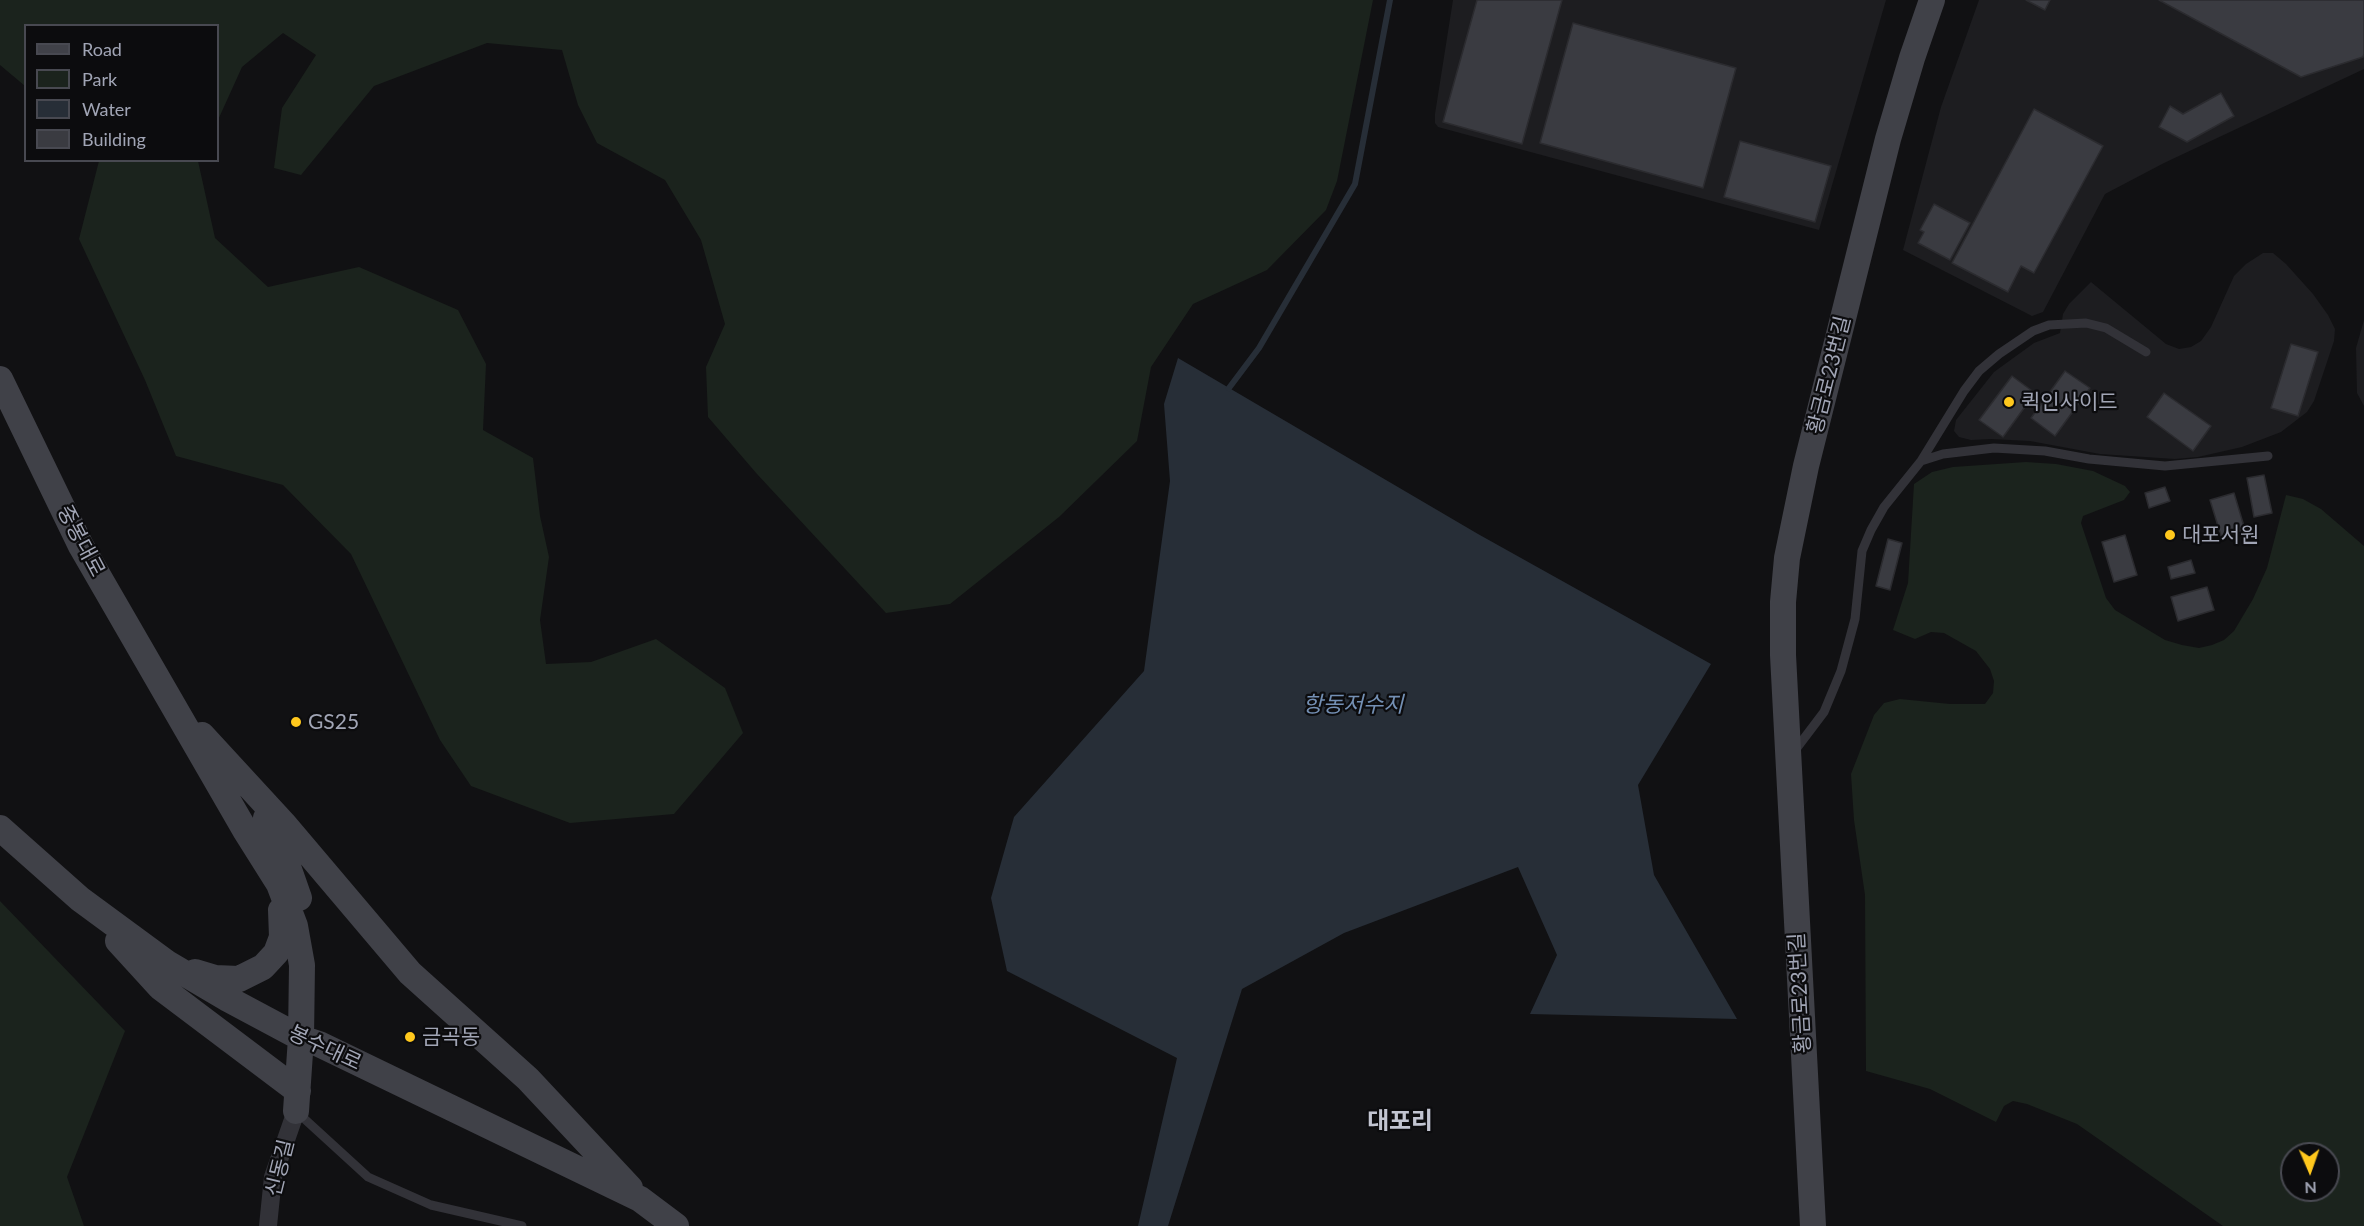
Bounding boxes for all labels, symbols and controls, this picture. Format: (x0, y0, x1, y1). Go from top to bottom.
legend (24, 24, 219, 162)
text: Road (82, 38, 122, 60)
text: Park (82, 68, 117, 90)
text: Water (82, 98, 131, 120)
text: Building (82, 128, 146, 150)
street label: 황금로23번길 (1802, 313, 1856, 437)
place label: 퀵인사이드 (2021, 389, 2118, 415)
marker: 퀵인사이드 (2002, 395, 2016, 409)
street label: 중봉대로 (52, 501, 110, 581)
place label: 대포서원 (2182, 522, 2259, 548)
marker: 대포서원 (2163, 528, 2177, 542)
water label: 항동저수지 (1302, 692, 1404, 718)
place label: GS25 (308, 709, 359, 735)
marker: GS25 (289, 715, 303, 729)
street label: 황금로23번길 (1784, 932, 1816, 1054)
street label: 봉수대로 (285, 1020, 365, 1076)
place label: 금곡동 (422, 1024, 480, 1050)
marker: 금곡동 (403, 1030, 417, 1044)
district label: 대포리 (1367, 1107, 1433, 1135)
street label: 신동길 (261, 1137, 299, 1199)
north arrow (2280, 1142, 2340, 1202)
text: N (2304, 1179, 2317, 1198)

